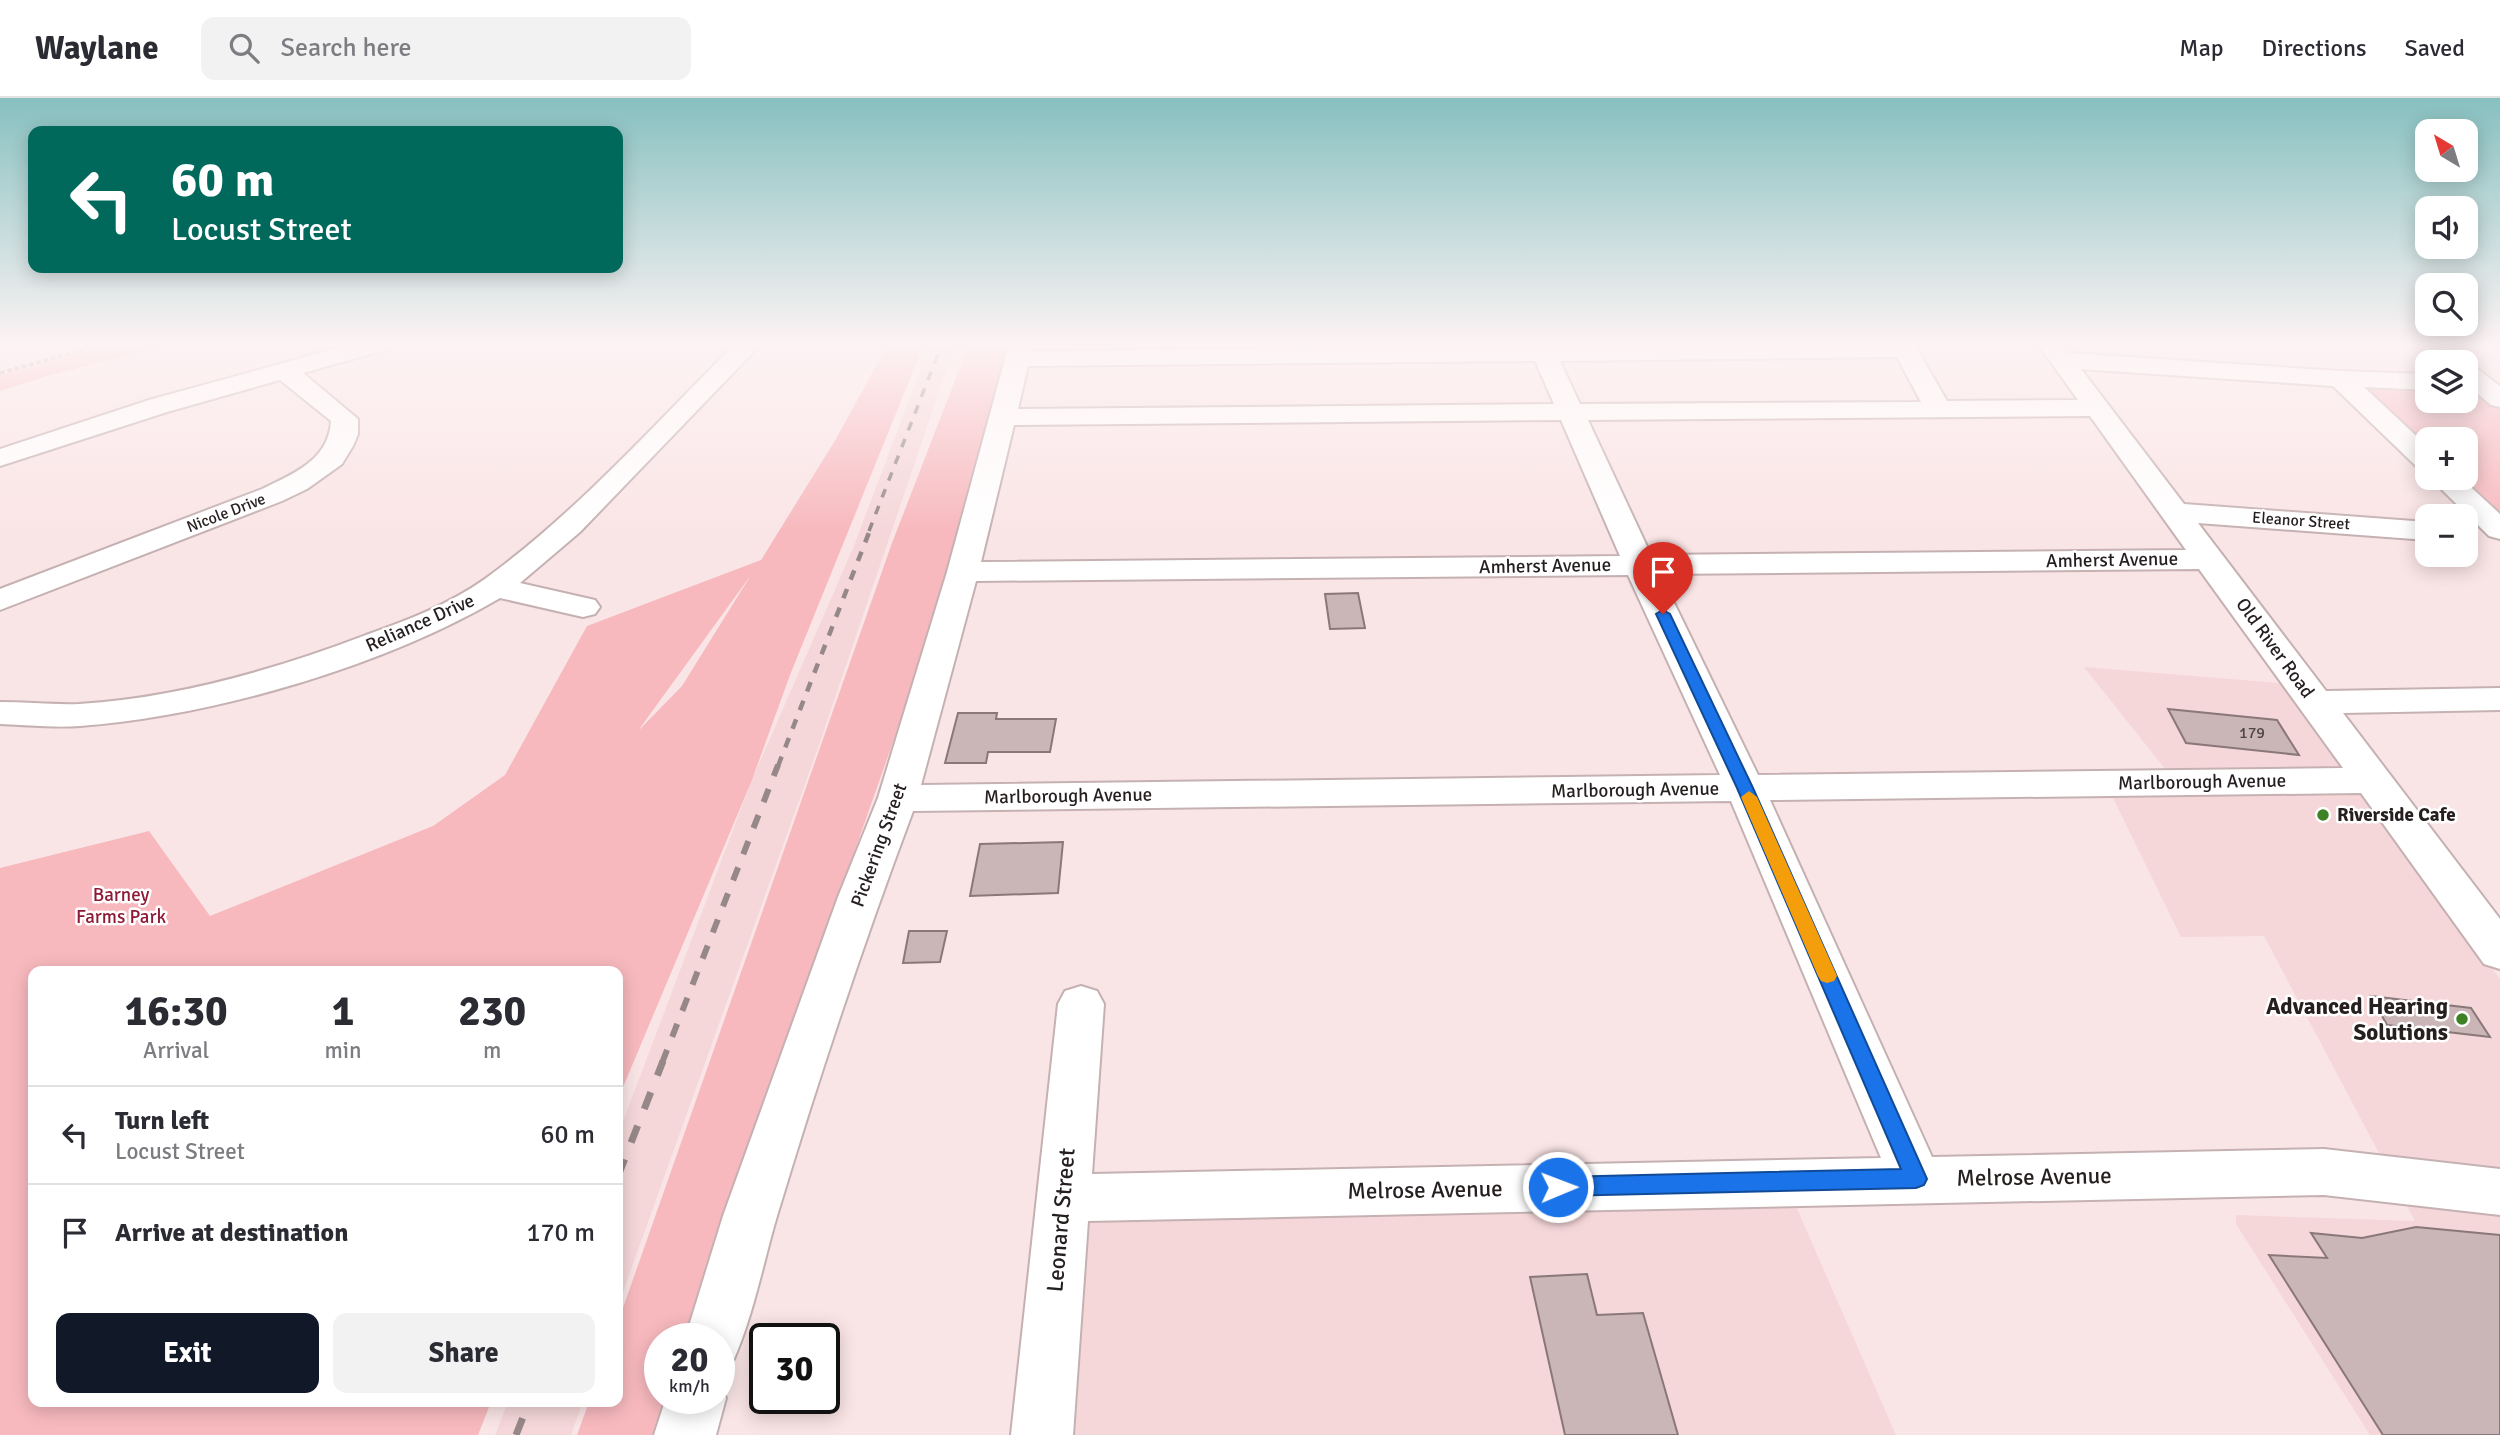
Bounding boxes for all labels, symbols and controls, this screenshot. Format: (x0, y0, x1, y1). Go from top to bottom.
search box (201, 17, 691, 80)
text: Waylane (35, 28, 159, 69)
icon: search (225, 29, 263, 67)
text: Search here (281, 32, 412, 64)
text: Map (2179, 33, 2224, 63)
text: Directions (2262, 33, 2367, 63)
text: Saved (2405, 33, 2465, 63)
north arrow (2415, 119, 2478, 182)
map controls (2415, 119, 2478, 567)
text: 60 m (171, 150, 274, 210)
icon: left (56, 154, 147, 245)
button: sound (2415, 196, 2478, 259)
text: Locust Street (171, 210, 352, 249)
button: search (2415, 273, 2478, 336)
button: layers (2415, 350, 2478, 413)
button: + (2415, 427, 2478, 490)
street label: Nicole Drive (184, 489, 268, 537)
button: − (2415, 504, 2478, 567)
street label: Eleanor Street (2251, 508, 2351, 534)
pin (1633, 542, 1693, 614)
street label: Amherst Avenue (2046, 547, 2178, 573)
street label: Amherst Avenue (1479, 553, 1611, 579)
icon: arrive (1644, 553, 1682, 591)
street label: Reliance Drive (362, 588, 478, 658)
street label: Old River Road (2231, 593, 2319, 703)
house number: 179 (2239, 723, 2265, 743)
street label: Marlborough Avenue (2118, 769, 2286, 795)
street label: Marlborough Avenue (1551, 777, 1719, 803)
street label: Pickering Street (845, 779, 913, 910)
street label: Marlborough Avenue (984, 783, 1152, 809)
place label: Riverside Cafe (2337, 803, 2456, 827)
marker: Riverside Cafe (2315, 807, 2331, 823)
park label: Barney Farms Park (76, 883, 166, 929)
text: 16:30 (125, 986, 228, 1037)
text: 1 (332, 986, 354, 1037)
text: 230 (458, 986, 526, 1037)
place label: Advanced Hearing Solutions (2266, 992, 2448, 1047)
marker: Advanced Hearing Solutions (2454, 1011, 2470, 1027)
text: Arrival (143, 1036, 209, 1065)
text: min (324, 1036, 362, 1065)
text: m (483, 1036, 501, 1065)
text: Turn left (115, 1105, 209, 1137)
icon: left (56, 1116, 94, 1154)
text: 60 m (540, 1119, 595, 1151)
text: Locust Street (115, 1137, 245, 1166)
street label: Leonard Street (1040, 1147, 1082, 1293)
position arrow (1521, 1150, 1595, 1224)
street label: Melrose Avenue (1956, 1161, 2112, 1193)
street label: Melrose Avenue (1347, 1174, 1503, 1206)
icon: arrive (56, 1214, 94, 1252)
text: Arrive at destination (115, 1217, 348, 1249)
text: 170 m (526, 1217, 595, 1249)
button: Exit (56, 1313, 319, 1393)
button: Share (333, 1313, 595, 1393)
speed limit sign: 30 (749, 1323, 840, 1414)
text: 20 (671, 1338, 708, 1381)
text: km/h (669, 1375, 710, 1397)

